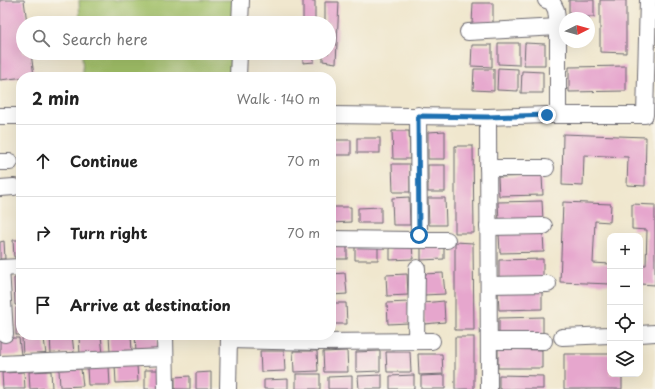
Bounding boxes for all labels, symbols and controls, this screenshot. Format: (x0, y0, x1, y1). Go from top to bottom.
north arrow (559, 12, 595, 48)
search box (16, 16, 336, 60)
icon: search (30, 27, 52, 49)
text: Search here (62, 27, 148, 50)
text: 2 min (32, 85, 79, 111)
text: Walk · 140 m (237, 89, 320, 108)
route end (538, 106, 556, 124)
text: Continue (70, 149, 138, 172)
icon: ahead (32, 150, 54, 172)
text: 70 m (287, 151, 320, 170)
text: Turn right (70, 221, 147, 244)
icon: right (32, 222, 54, 244)
text: 70 m (287, 223, 320, 242)
route start (410, 226, 428, 244)
map controls (607, 233, 643, 377)
button: + (607, 233, 643, 269)
button: − (607, 269, 643, 305)
text: Arrive at destination (70, 293, 231, 316)
icon: arrive (32, 294, 54, 316)
button: locate (607, 305, 643, 341)
button: layers (607, 341, 643, 377)

